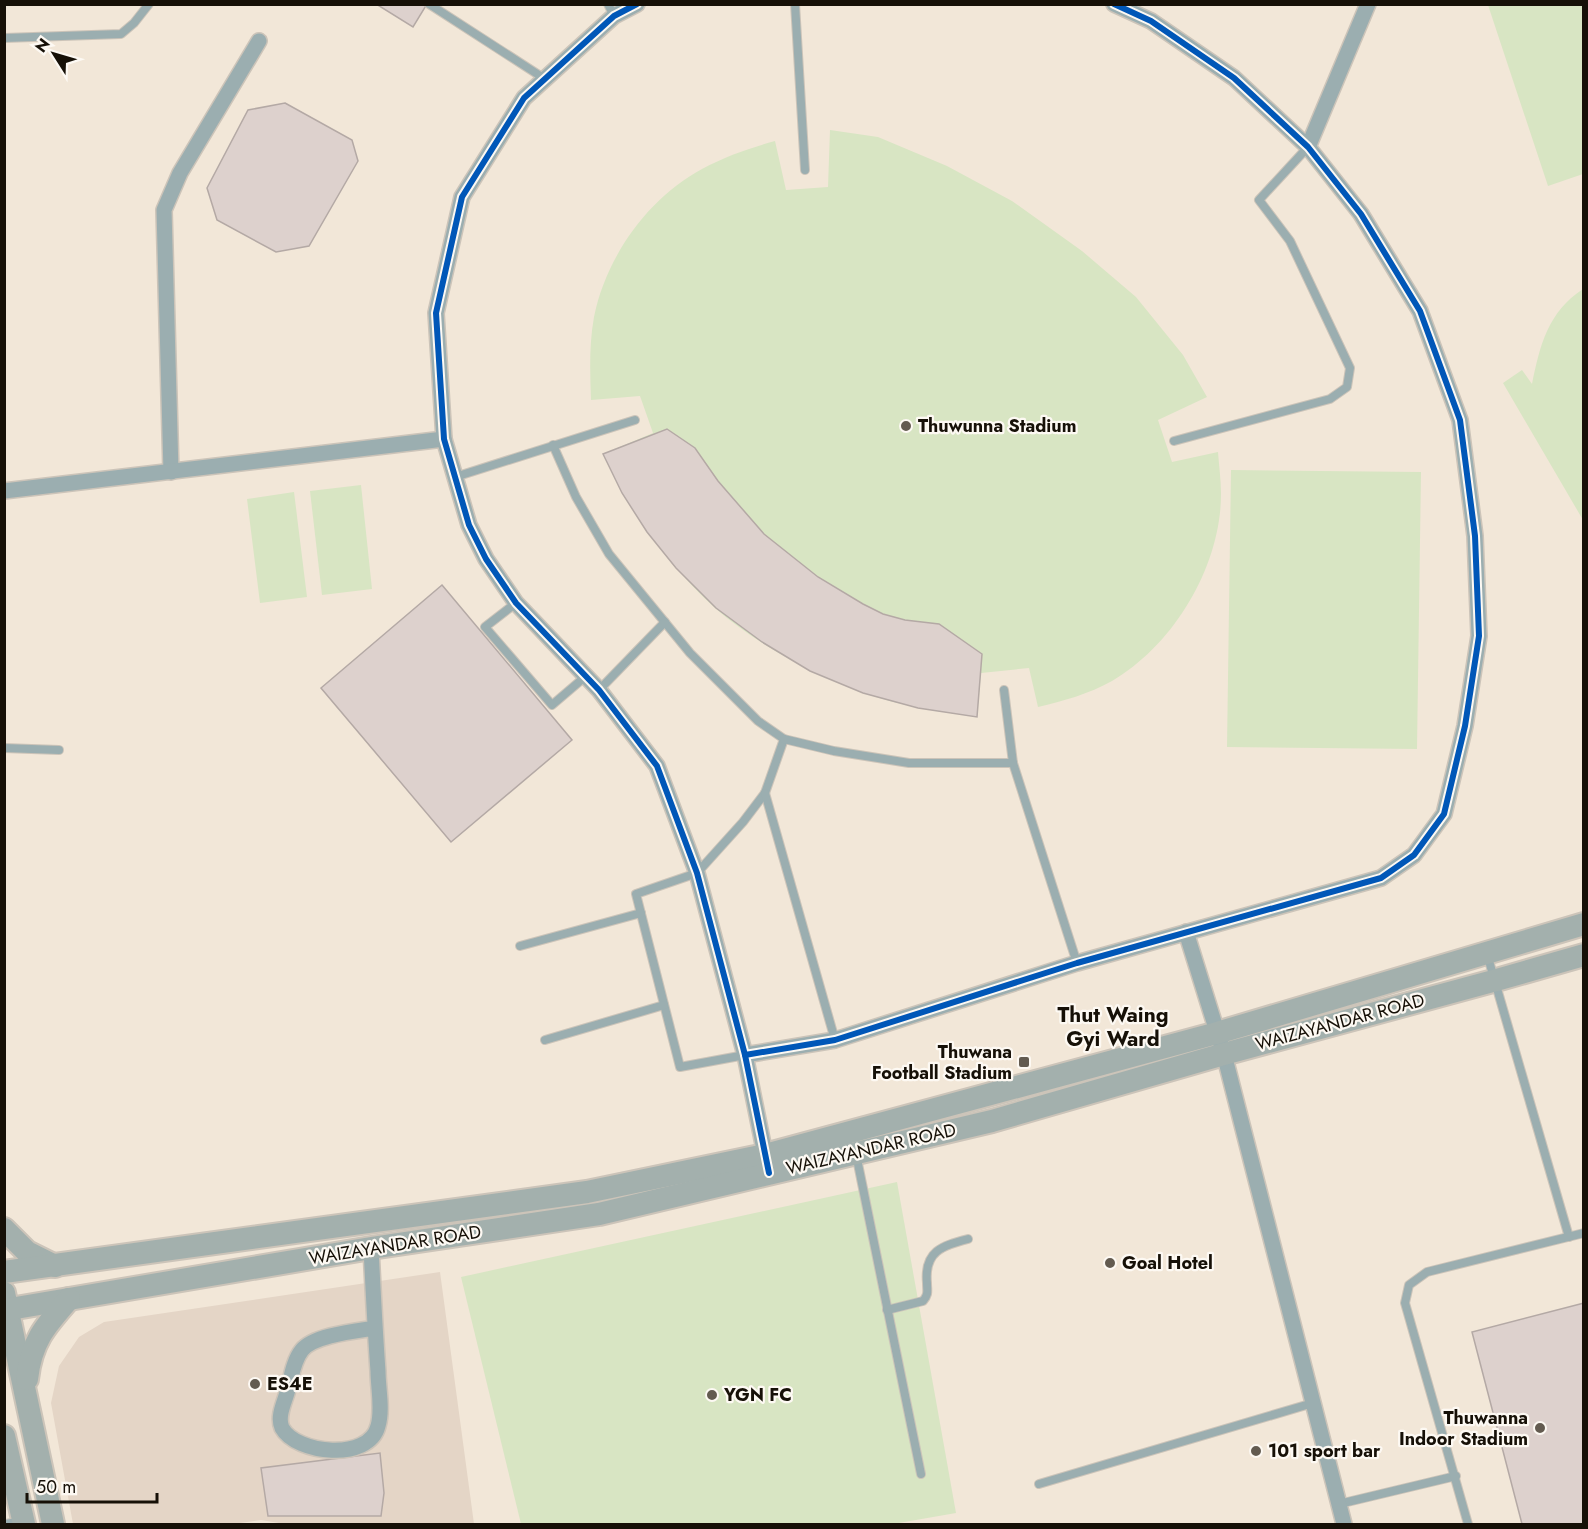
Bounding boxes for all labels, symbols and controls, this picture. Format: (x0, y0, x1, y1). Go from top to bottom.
north arrow (24, 24, 84, 84)
text: N (29, 33, 55, 57)
place label: Thuwunna Stadium (918, 413, 1076, 439)
marker: Thuwunna Stadium (899, 419, 913, 433)
street label: WAIZAYANDAR ROAD (1253, 987, 1427, 1057)
district label: Thut Waing Gyi Ward (1057, 1000, 1169, 1054)
place label: Thuwana Football Stadium (872, 1039, 1012, 1086)
marker: Thuwana Football Stadium (1017, 1055, 1031, 1069)
street label: WAIZAYANDAR ROAD (783, 1117, 959, 1181)
street label: WAIZAYANDAR ROAD (307, 1219, 483, 1271)
place label: Goal Hotel (1122, 1250, 1213, 1276)
marker: Goal Hotel (1103, 1256, 1117, 1270)
place label: ES4E (267, 1371, 313, 1397)
marker: ES4E (248, 1377, 262, 1391)
place label: YGN FC (723, 1382, 792, 1408)
marker: YGN FC (705, 1388, 719, 1402)
place label: Thuwanna Indoor Stadium (1399, 1405, 1528, 1452)
marker: Thuwanna Indoor Stadium (1533, 1421, 1547, 1435)
place label: 101 sport bar (1268, 1438, 1381, 1464)
marker: 101 sport bar (1249, 1444, 1263, 1458)
scale bar (27, 1466, 158, 1504)
text: 50 m (36, 1474, 76, 1500)

